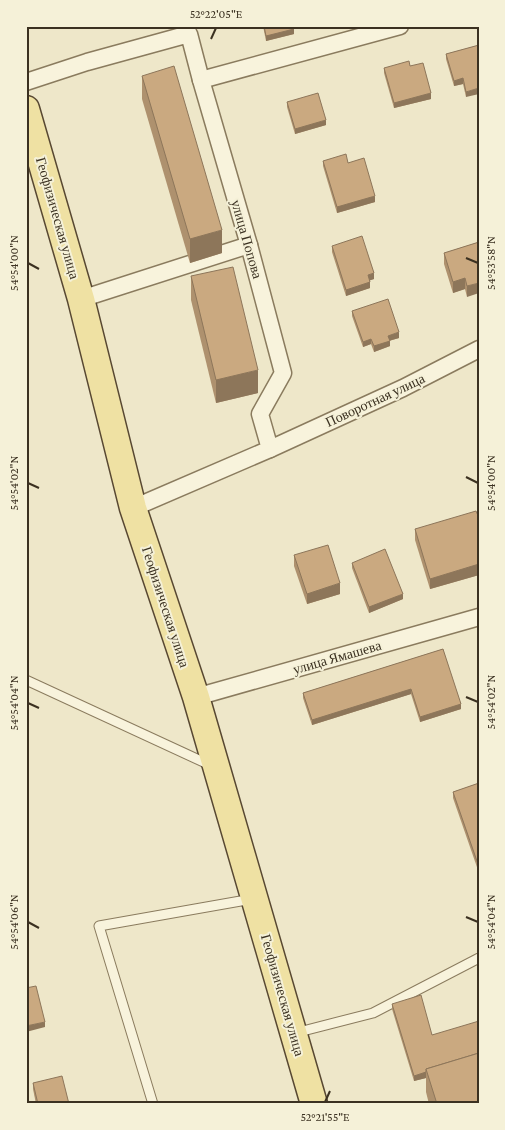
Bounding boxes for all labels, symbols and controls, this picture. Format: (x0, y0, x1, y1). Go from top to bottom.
text: 52°22'05"E (190, 7, 243, 21)
street label: Геофизическая улица (33, 155, 83, 282)
street label: улица Попова (228, 198, 266, 281)
text: 54°54'00"N (7, 235, 21, 291)
text: 54°53'58"N (484, 236, 498, 290)
street label: Поворотная улица (323, 370, 428, 430)
text: 54°54'02"N (7, 455, 21, 510)
text: 54°54'00"N (484, 455, 498, 511)
street label: Геофизическая улица (139, 545, 193, 670)
street label: улица Ямашева (291, 637, 384, 677)
text: 54°54'02"N (484, 674, 498, 729)
text: 54°54'04"N (7, 675, 21, 731)
text: 54°54'06"N (7, 894, 21, 950)
text: 54°54'04"N (484, 894, 498, 950)
street label: Геофизическая улица (258, 932, 308, 1059)
text: 52°21'55"E (300, 1110, 350, 1124)

